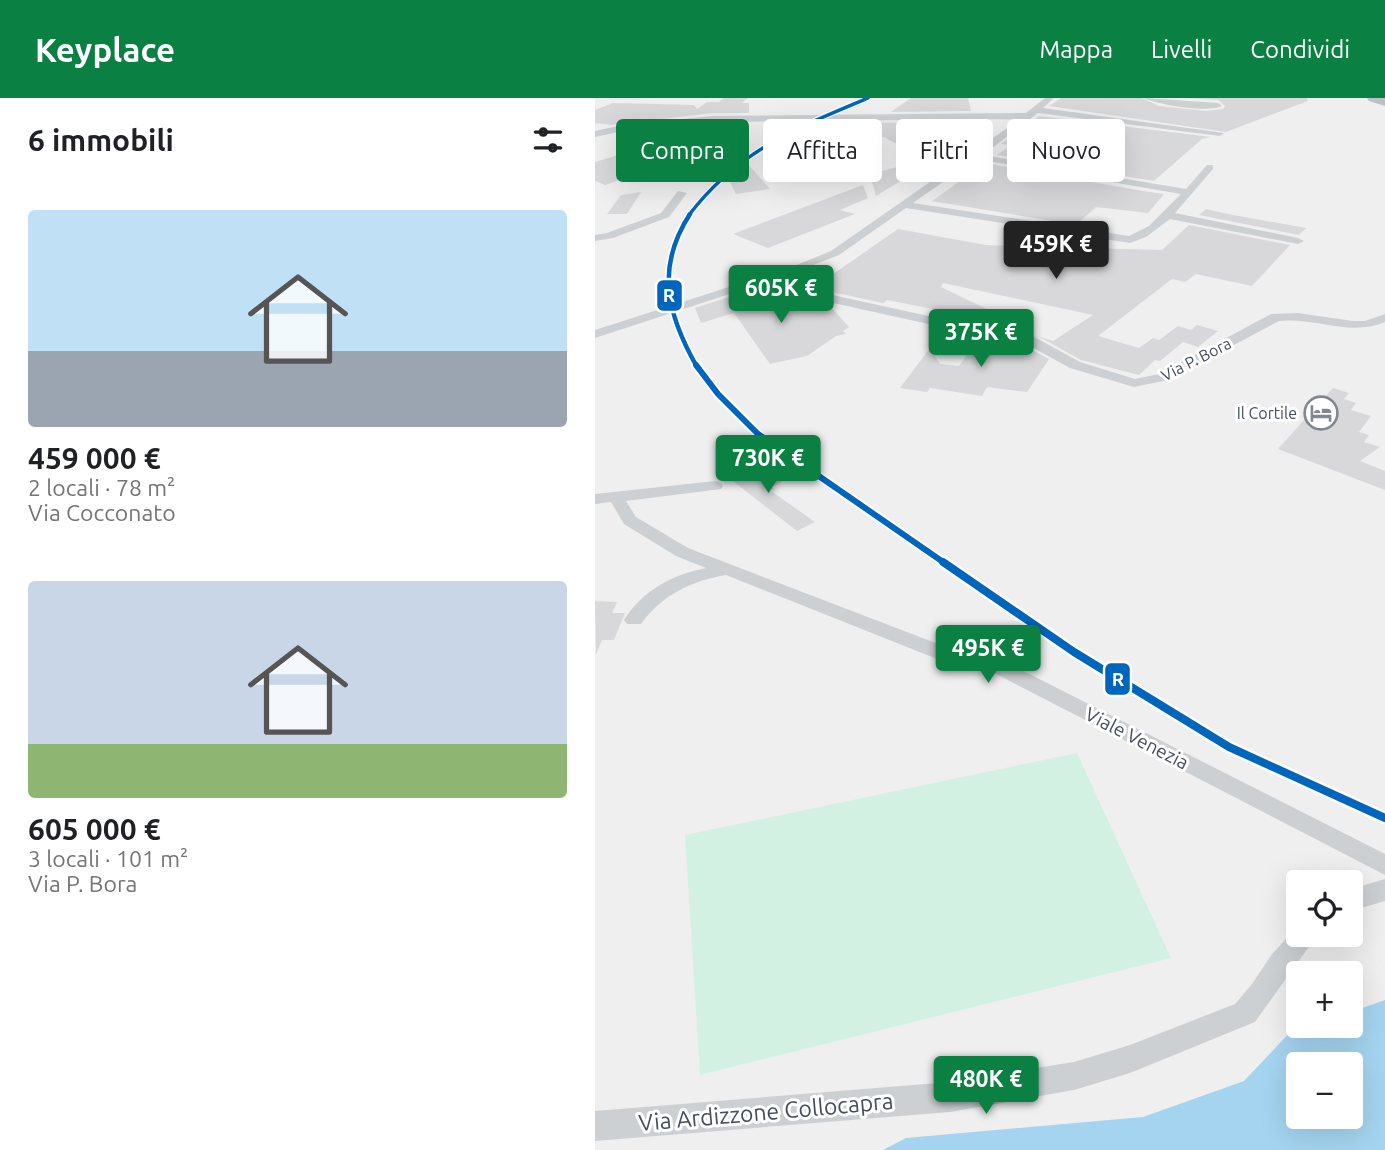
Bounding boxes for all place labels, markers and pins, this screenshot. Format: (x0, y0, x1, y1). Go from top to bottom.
pin: 459K € (999, 222, 1113, 281)
pin: 605K € (724, 266, 838, 325)
pin: 375K € (924, 310, 1038, 369)
hotel icon: Il Cortile (1302, 394, 1340, 432)
place label: Il Cortile (1237, 404, 1297, 422)
pin: 730K € (711, 436, 825, 495)
pin: 495K € (931, 626, 1045, 685)
pin: 480K € (929, 1056, 1043, 1116)

